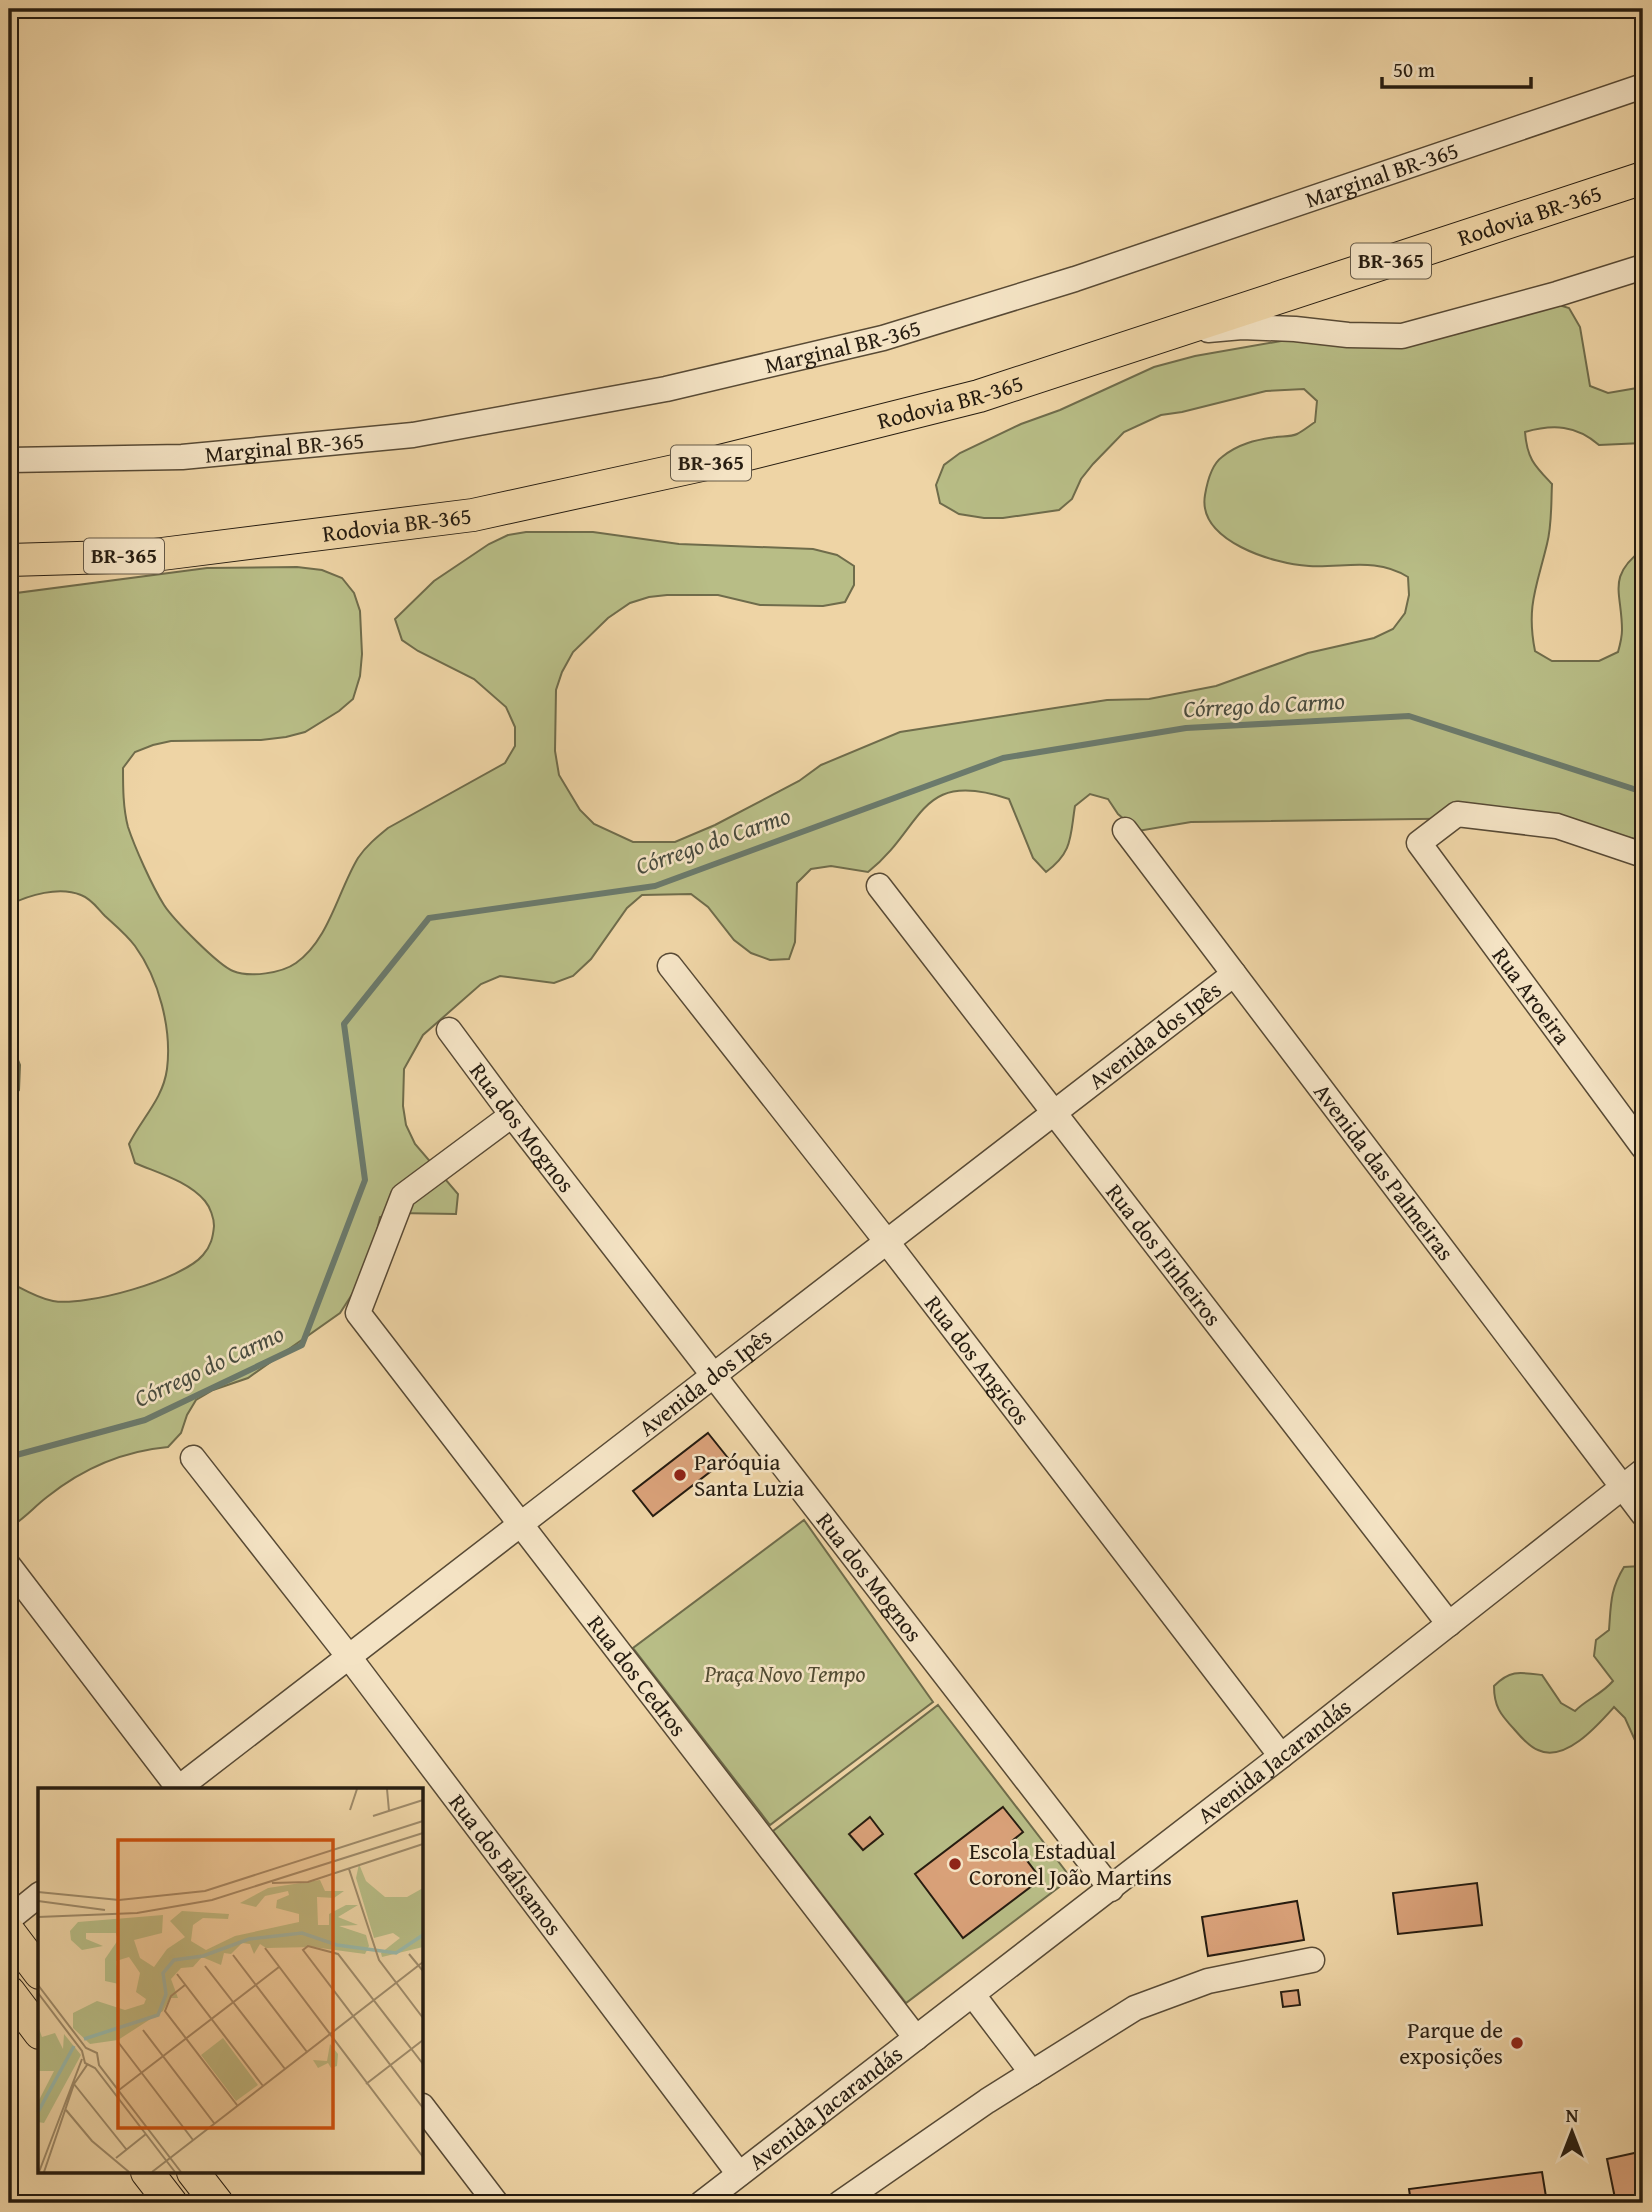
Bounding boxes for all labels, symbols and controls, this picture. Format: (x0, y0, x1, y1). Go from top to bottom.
scale bar (1382, 46, 1531, 90)
text: 50 m (1393, 54, 1435, 85)
street label: Marginal BR-365 (1301, 133, 1463, 216)
street label: Rodovia BR-365 (1453, 176, 1606, 254)
road number: BR-365 (1351, 244, 1431, 278)
street label: Marginal BR-365 (761, 310, 925, 381)
street label: Rodovia BR-365 (874, 366, 1027, 437)
street label: Marginal BR-365 (203, 423, 366, 471)
road number: BR-365 (671, 446, 751, 480)
street label: Rodovia BR-365 (320, 498, 473, 550)
road number: BR-365 (84, 538, 164, 574)
water label: Córrego do Carmo (1182, 683, 1346, 726)
water label: Córrego do Carmo (631, 798, 795, 883)
street label: Rua Aroeira (1485, 940, 1579, 1051)
street label: Avenida dos Ipês (1081, 973, 1228, 1097)
street label: Rua dos Mognos (462, 1055, 583, 1199)
street label: Avenida das Palmeiras (1306, 1076, 1462, 1267)
street label: Rua dos Pinheiros (1099, 1176, 1230, 1333)
street label: Rua dos Angicos (918, 1288, 1038, 1432)
water label: Córrego do Carmo (128, 1316, 289, 1416)
street label: Avenida dos Ipês (631, 1320, 778, 1444)
place label: Paróquia Santa Luzia (694, 1445, 804, 1504)
marker: Paróquia Santa Luzia (672, 1467, 688, 1483)
street label: Rua dos Mognos (809, 1505, 931, 1648)
street label: Rua dos Cedros (580, 1608, 695, 1743)
park label: Praça Novo Tempo (704, 1657, 866, 1690)
street label: Avenida Jacarandás (1190, 1690, 1358, 1831)
street label: Rua dos Bálsamos (442, 1787, 570, 1942)
inset map (38, 1788, 424, 2174)
place label: Escola Estadual Coronel João Martins (969, 1834, 1172, 1893)
marker: Escola Estadual Coronel João Martins (947, 1856, 963, 1872)
place label: Parque de exposições (1399, 2013, 1503, 2072)
marker: Parque de exposições (1509, 2035, 1525, 2051)
street label: Avenida Jacarandás (741, 2037, 909, 2177)
north arrow (1536, 2096, 1606, 2166)
text: N (1566, 2101, 1579, 2129)

